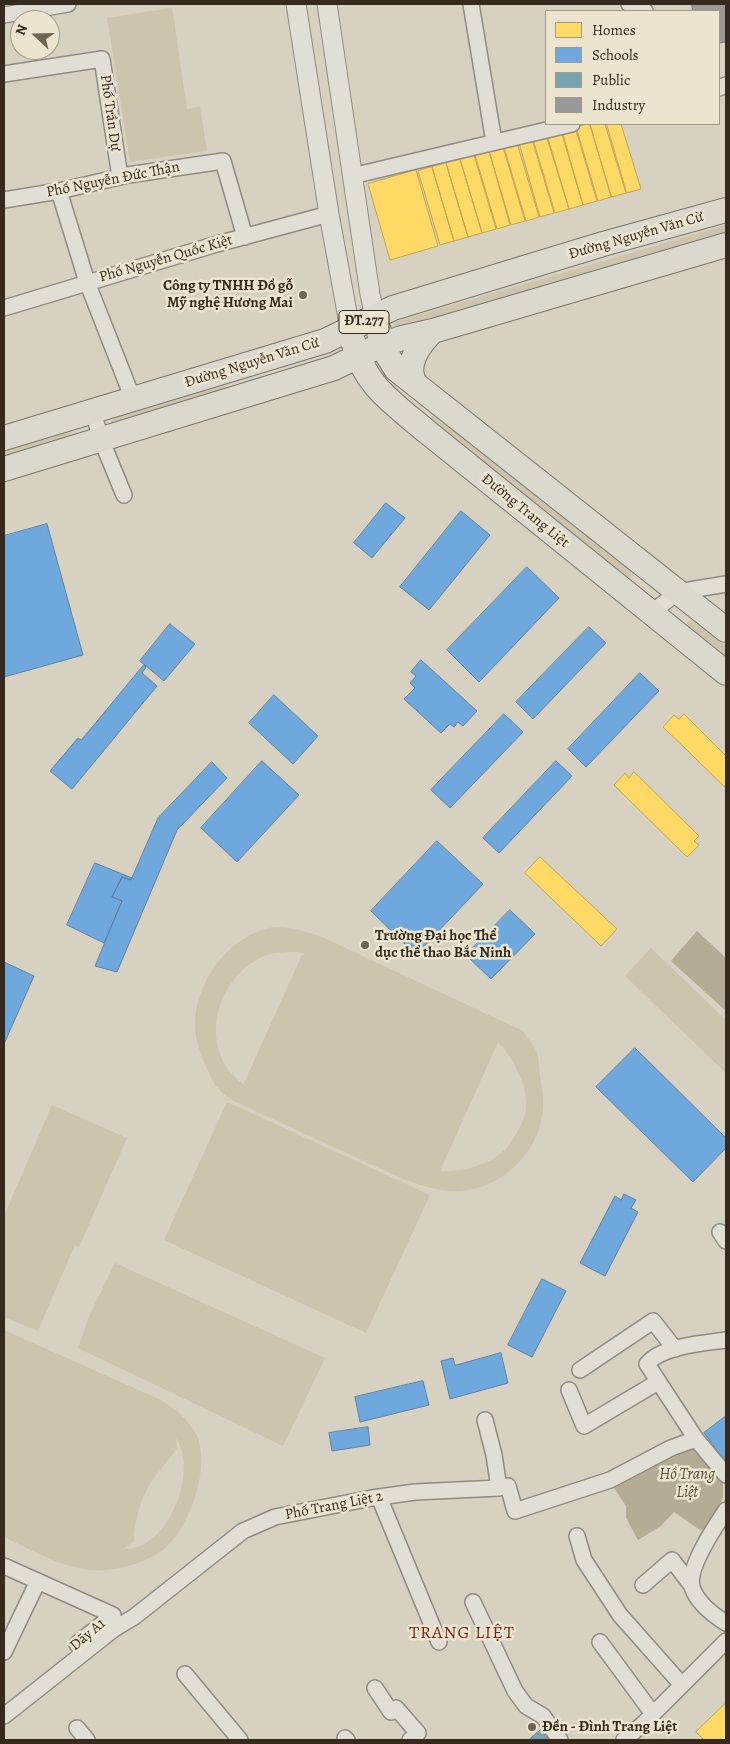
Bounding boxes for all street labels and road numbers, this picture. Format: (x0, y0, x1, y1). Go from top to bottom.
street label: Phố Trần Dự (96, 74, 124, 152)
street label: Phố Nguyễn Đức Thận (45, 158, 181, 202)
street label: Đường Nguyễn Văn Cừ (566, 208, 706, 264)
street label: Phố Nguyễn Quốc Kiệt (97, 231, 235, 287)
road number: ĐT.277 (339, 311, 389, 334)
street label: Đường Nguyễn Văn Cừ (183, 334, 321, 392)
street label: Đường Trang Liệt (477, 470, 573, 552)
street label: Phố Trang Liệt 2 (284, 1488, 384, 1524)
street label: Dãy A1 (67, 1615, 109, 1655)

